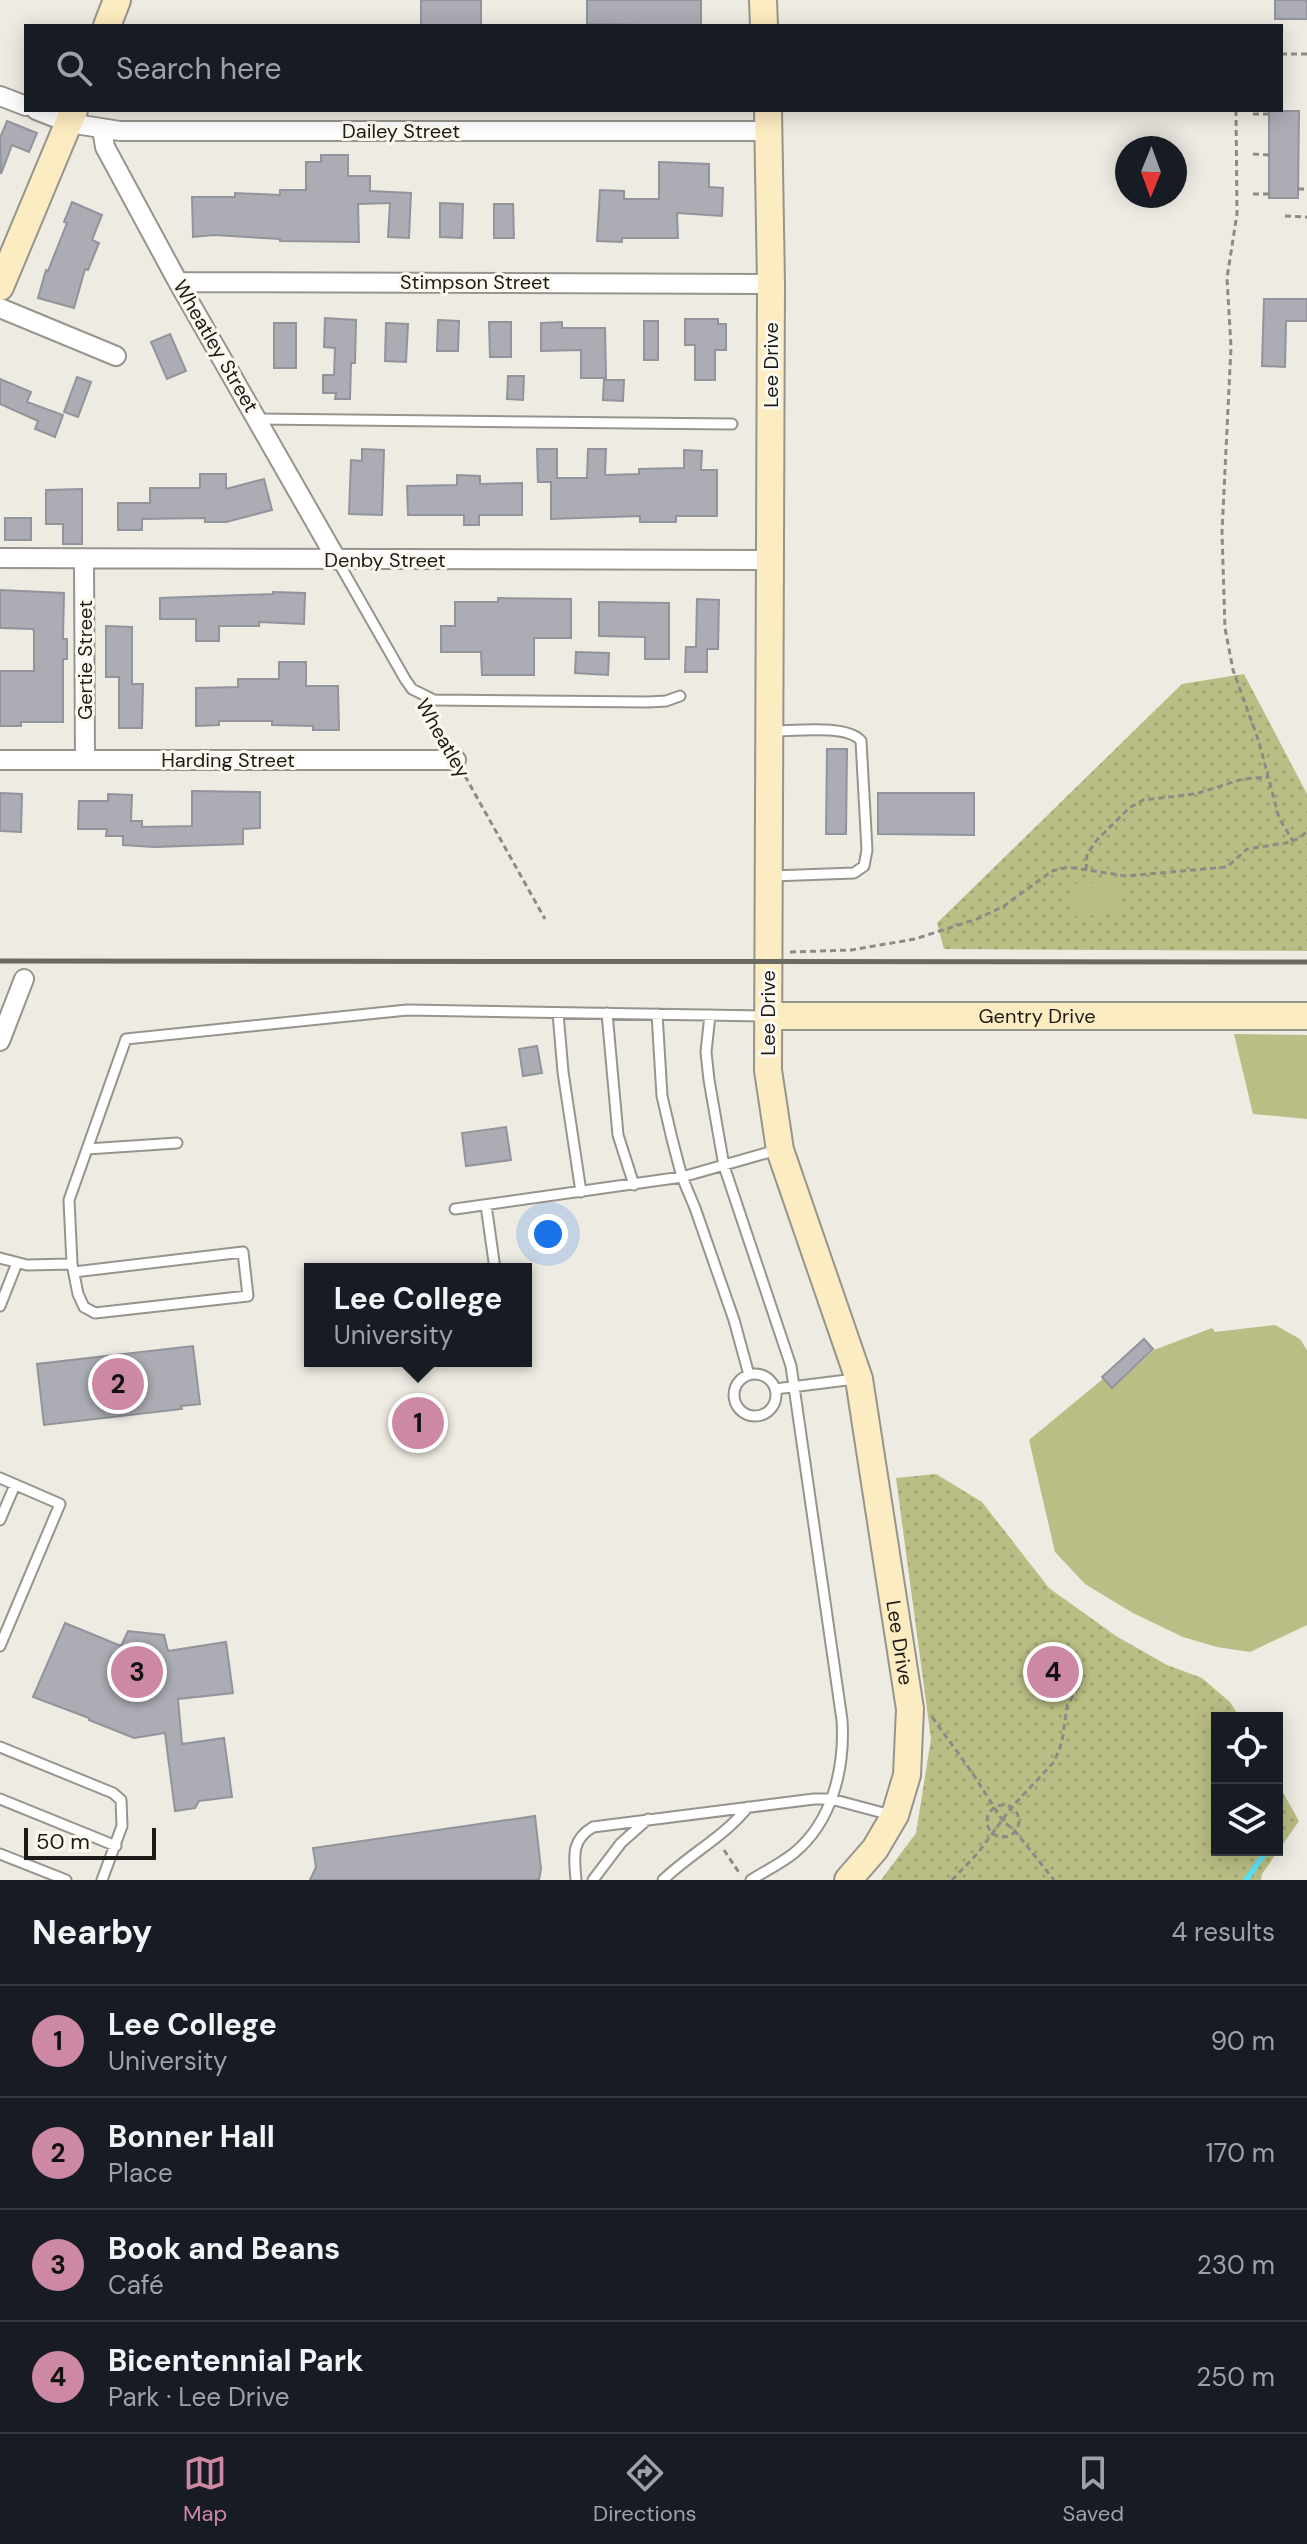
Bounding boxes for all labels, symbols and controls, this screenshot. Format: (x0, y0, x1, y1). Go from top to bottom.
search box (24, 24, 1283, 112)
icon: search (52, 46, 96, 90)
text: Search here (116, 49, 282, 88)
street label: Dailey Street (342, 118, 460, 144)
north arrow (1115, 136, 1187, 208)
street label: Stimpson Street (400, 269, 550, 295)
street label: Wheatley Street (167, 275, 265, 417)
street label: Lee Drive (758, 322, 784, 408)
street label: Denby Street (324, 547, 446, 573)
street label: Gertie Street (72, 600, 98, 720)
street label: Wheatley (410, 694, 476, 782)
street label: Harding Street (161, 747, 295, 773)
street label: Lee Drive (755, 970, 781, 1056)
street label: Gentry Drive (978, 1003, 1096, 1029)
your location (528, 1214, 568, 1254)
popup (304, 1263, 532, 1367)
text: Lee College (334, 1279, 502, 1318)
text: University (334, 1318, 453, 1352)
pin: 2 (92, 1354, 144, 1414)
pin: 1 (392, 1393, 444, 1453)
street label: Lee Drive (880, 1598, 919, 1687)
pin: 3 (111, 1642, 163, 1702)
pin: 4 (1027, 1642, 1079, 1702)
map controls (1211, 1712, 1283, 1856)
button: locate (1211, 1712, 1283, 1784)
button: layers (1211, 1784, 1283, 1856)
scale bar (24, 1824, 156, 1860)
text: 50 m (36, 1827, 90, 1856)
text: Nearby (32, 1910, 152, 1955)
text: 4 results (1171, 1915, 1275, 1949)
text: Lee College (108, 2005, 277, 2044)
text: 1 (53, 2024, 63, 2058)
text: 90 m (1211, 2024, 1275, 2058)
text: University (108, 2044, 228, 2078)
text: Bonner Hall (108, 2117, 275, 2156)
text: 2 (50, 2136, 66, 2170)
text: 170 m (1206, 2136, 1275, 2170)
text: Place (108, 2156, 173, 2190)
text: Book and Beans (108, 2229, 340, 2268)
text: 3 (50, 2248, 66, 2282)
text: 230 m (1197, 2248, 1275, 2282)
text: Café (108, 2268, 164, 2302)
text: Bicentennial Park (108, 2341, 363, 2380)
text: 4 (50, 2360, 66, 2394)
text: 250 m (1196, 2360, 1275, 2394)
text: Park · Lee Drive (108, 2380, 290, 2414)
tab: Map (183, 2451, 227, 2528)
tab: Directions (593, 2451, 697, 2528)
tab: Saved (1062, 2451, 1124, 2528)

